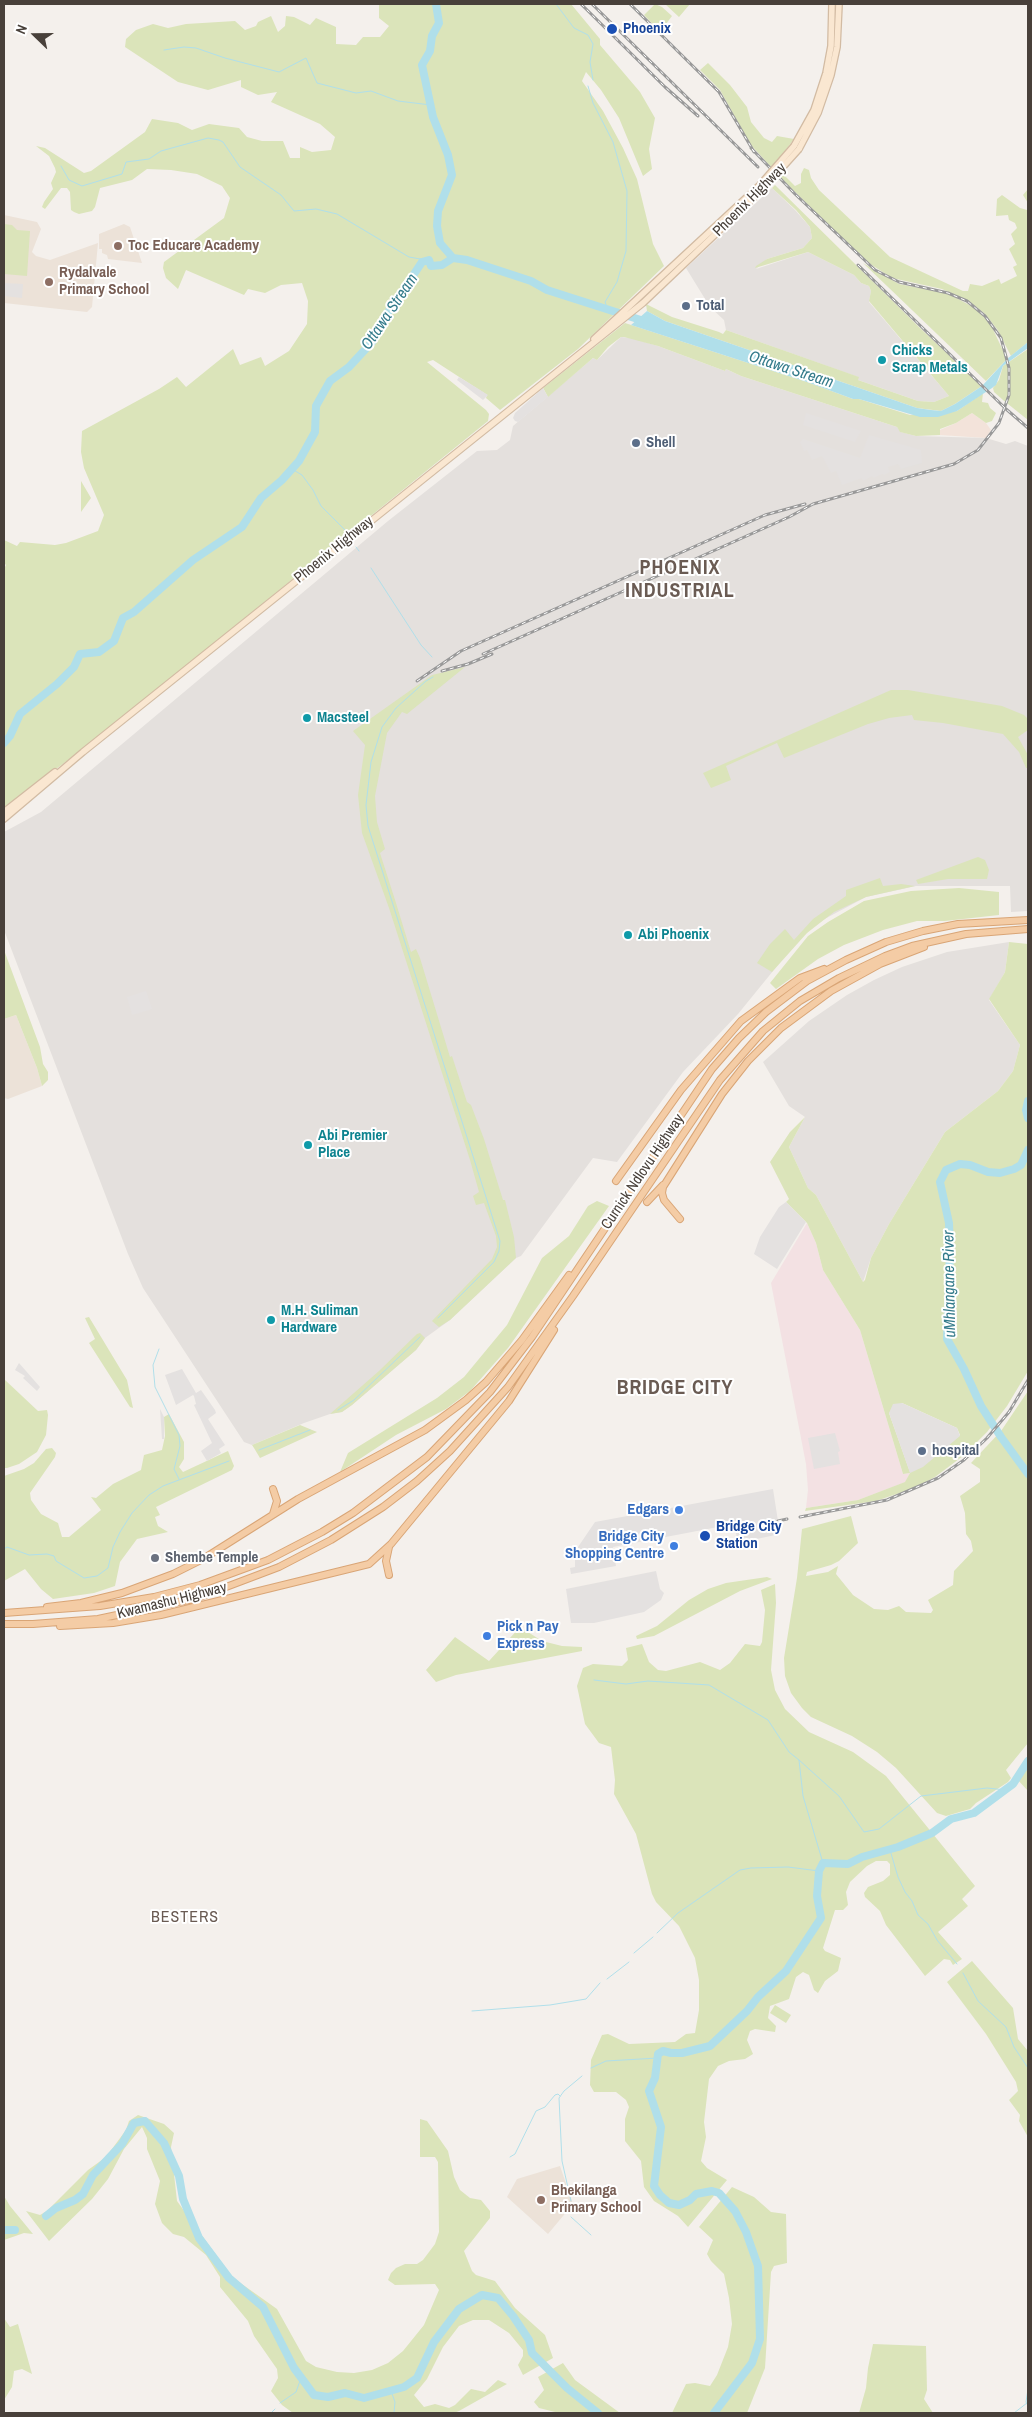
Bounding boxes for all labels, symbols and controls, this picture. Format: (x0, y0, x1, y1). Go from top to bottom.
north arrow (10, 10, 60, 60)
place label: Phoenix (623, 20, 671, 38)
text: N (11, 22, 31, 37)
marker: Phoenix (605, 22, 619, 36)
street label: Phoenix Highway (710, 160, 790, 240)
place label: Toc Educare Academy (128, 237, 259, 255)
marker: Toc Educare Academy (112, 240, 124, 252)
place label: Rydalvale Primary School (59, 264, 149, 299)
water label: Ottawa Stream (358, 270, 422, 354)
marker: Rydalvale Primary School (43, 276, 55, 288)
place label: Total (696, 297, 724, 315)
marker: Total (680, 300, 692, 312)
place label: Chicks Scrap Metals (892, 342, 968, 377)
water label: Ottawa Stream (746, 347, 836, 393)
marker: Chicks Scrap Metals (876, 354, 888, 366)
place label: Shell (646, 434, 675, 452)
marker: Shell (630, 437, 642, 449)
street label: Phoenix Highway (291, 513, 377, 587)
district label: PHOENIX INDUSTRIAL (624, 557, 736, 604)
place label: Macsteel (317, 709, 369, 727)
marker: Macsteel (301, 712, 313, 724)
place label: Abi Phoenix (638, 926, 709, 944)
marker: Abi Phoenix (622, 929, 634, 941)
street label: Curnick Ndlovu Highway (598, 1111, 688, 1233)
place label: Abi Premier Place (318, 1127, 387, 1162)
marker: Abi Premier Place (302, 1139, 314, 1151)
water label: uMhlangane River (939, 1230, 961, 1338)
place label: M.H. Suliman Hardware (281, 1302, 358, 1337)
marker: M.H. Suliman Hardware (265, 1314, 277, 1326)
district label: BRIDGE CITY (615, 1377, 735, 1401)
place label: hospital (932, 1442, 979, 1460)
marker: hospital (916, 1445, 928, 1457)
place label: Edgars (627, 1501, 669, 1519)
marker: Edgars (673, 1504, 685, 1516)
place label: Bridge City Station (716, 1518, 782, 1553)
place label: Bridge City Shopping Centre (565, 1528, 664, 1563)
marker: Bridge City Station (698, 1529, 712, 1543)
marker: Bridge City Shopping Centre (668, 1540, 680, 1552)
place label: Shembe Temple (165, 1549, 258, 1567)
marker: Shembe Temple (149, 1552, 161, 1564)
street label: Kwamashu Highway (115, 1579, 229, 1623)
place label: Pick n Pay Express (497, 1618, 559, 1653)
marker: Pick n Pay Express (481, 1630, 493, 1642)
district label: BESTERS (150, 1908, 220, 1928)
place label: Bhekilanga Primary School (551, 2182, 641, 2217)
marker: Bhekilanga Primary School (535, 2194, 547, 2206)

